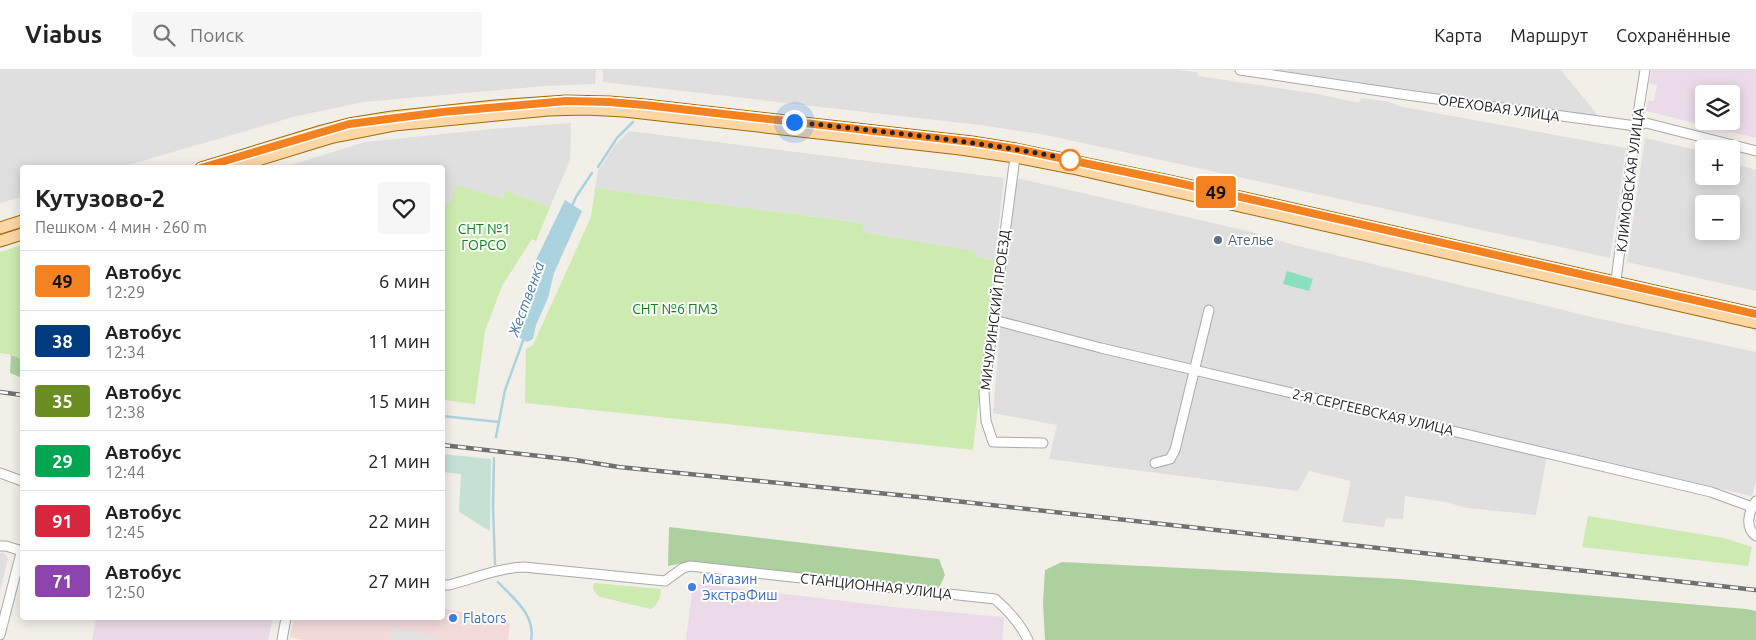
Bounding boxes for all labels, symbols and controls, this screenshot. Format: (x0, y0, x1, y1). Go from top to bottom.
search box (132, 12, 482, 57)
text: Viabus (25, 21, 102, 48)
icon: search (150, 21, 178, 49)
text: Поиск (190, 24, 244, 46)
text: Карта (1434, 25, 1482, 45)
text: Маршрут (1510, 25, 1588, 45)
text: Сохранённые (1616, 25, 1731, 45)
map controls (1695, 85, 1740, 240)
button: layers (1695, 85, 1740, 130)
street label: ОРЕХОВАЯ УЛИЦА (1437, 92, 1561, 124)
street label: КЛИМОВСКАЯ УЛИЦА (1613, 107, 1647, 253)
your location (782, 110, 807, 135)
button: + (1695, 140, 1740, 185)
unlabelled marker (1059, 149, 1081, 171)
line badge: 49 (1194, 176, 1238, 208)
button: heart (378, 182, 430, 234)
text: 49 (1206, 182, 1226, 202)
text: Кутузово-2 (35, 185, 165, 212)
button: − (1695, 195, 1740, 240)
text: Пешком · 4 мин · 260 m (35, 218, 207, 236)
park label: СНТ №1 ГОРСО (458, 221, 510, 253)
street label: МИЧУРИНСКИЙ ПРОЕЗД (976, 229, 1013, 391)
place label: Ателье (1228, 232, 1274, 248)
marker: Ателье (1212, 234, 1224, 246)
water label: Жественка (504, 259, 547, 340)
text: Автобус (105, 261, 181, 283)
text: 6 мин (379, 270, 430, 292)
text: 49 (52, 271, 73, 291)
text: 12:29 (105, 283, 145, 301)
park label: СНТ №6 ПМЗ (632, 301, 718, 317)
text: Автобус (105, 321, 181, 343)
text: 11 мин (368, 330, 430, 352)
text: 38 (52, 331, 73, 351)
text: 12:34 (105, 343, 145, 361)
text: Автобус (105, 381, 181, 403)
street label: 2-Я СЕРГЕЕВСКАЯ УЛИЦА (1291, 386, 1455, 438)
text: 15 мин (368, 390, 430, 412)
text: 35 (52, 391, 73, 411)
text: 12:38 (105, 403, 145, 421)
text: Автобус (105, 441, 181, 463)
text: 21 мин (368, 450, 430, 472)
text: 29 (52, 451, 73, 471)
text: 12:44 (105, 463, 145, 481)
text: Автобус (105, 501, 181, 523)
text: 22 мин (368, 510, 430, 532)
text: 91 (52, 511, 73, 531)
text: 12:45 (105, 523, 145, 541)
text: Автобус (105, 561, 181, 583)
text: 27 мин (368, 570, 430, 592)
street label: СТАНЦИОННАЯ УЛИЦА (799, 570, 953, 602)
text: 71 (52, 571, 73, 591)
place label: Магазин ЭкстраФиш (702, 571, 778, 603)
marker: Магазин ЭкстраФиш (686, 581, 698, 593)
text: 12:50 (105, 583, 145, 601)
place label: Flators (463, 610, 506, 626)
marker: Flators (447, 612, 459, 624)

